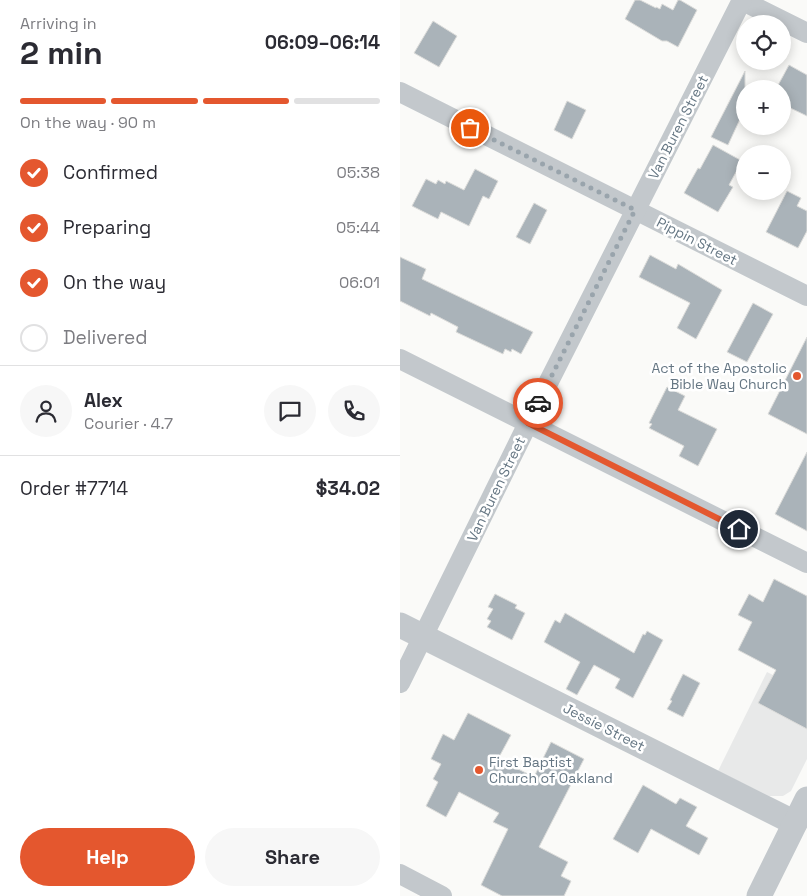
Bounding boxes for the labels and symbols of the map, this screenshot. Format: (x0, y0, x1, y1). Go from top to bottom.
street label: Van Buren Street (644, 72, 712, 182)
pin (449, 107, 491, 149)
street label: Pippin Street (654, 213, 740, 269)
place label: Act of the Apostolic Bible Way Church (651, 359, 787, 393)
marker: Act of the Apostolic Bible Way Church (791, 370, 803, 382)
courier (513, 378, 563, 428)
street label: Van Buren Street (463, 434, 529, 544)
pin (718, 508, 760, 550)
street label: Jessie Street (560, 699, 648, 755)
place label: First Baptist Church of Oakland (489, 753, 613, 787)
marker: First Baptist Church of Oakland (473, 764, 485, 776)

